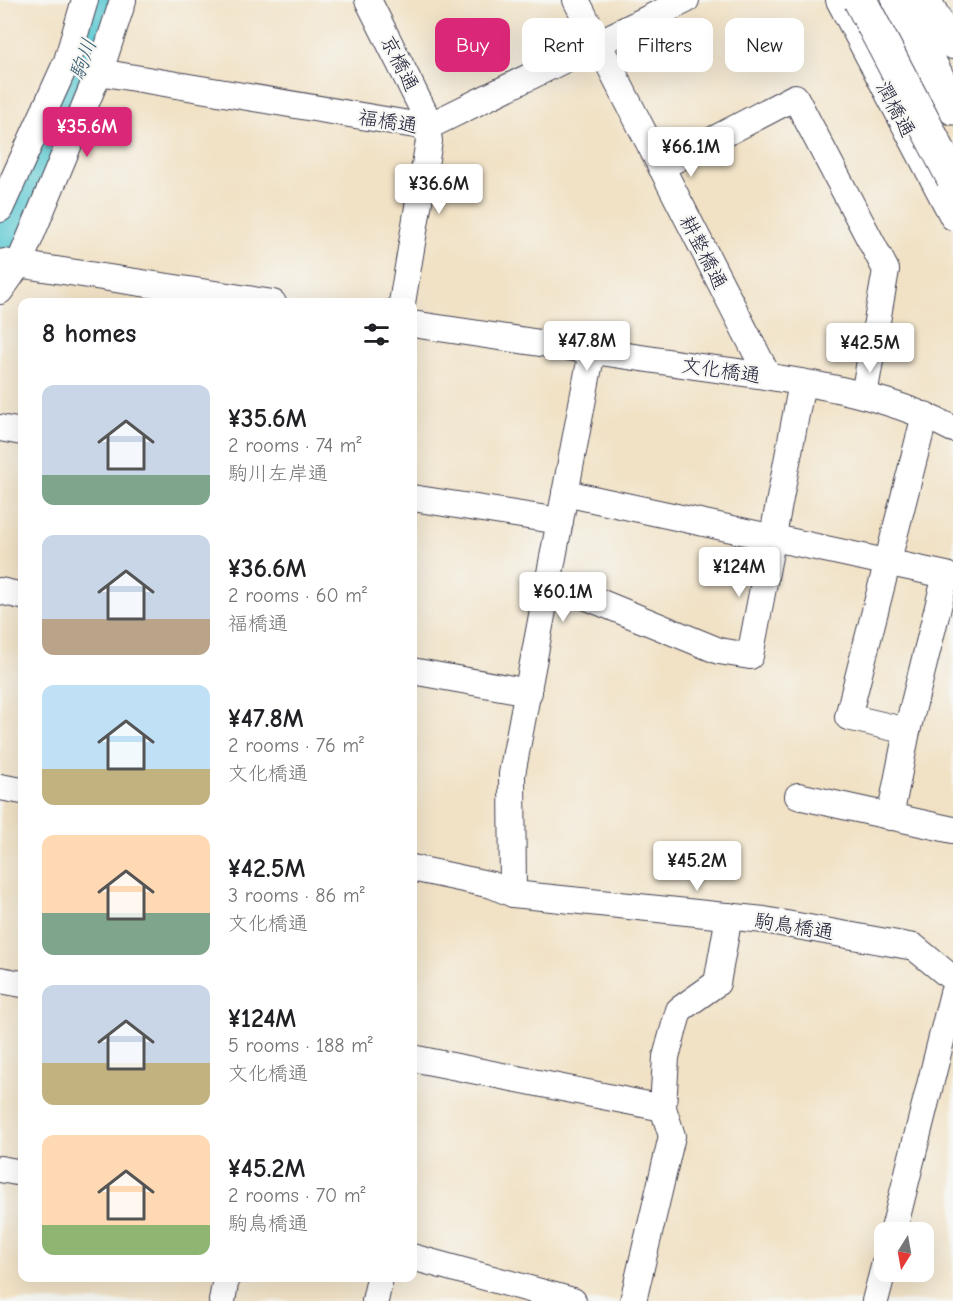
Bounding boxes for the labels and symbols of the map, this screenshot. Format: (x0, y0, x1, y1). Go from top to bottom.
street label: 京橋通 (376, 31, 423, 95)
water label: 駒川 (65, 35, 101, 83)
street label: 潤橋通 (871, 77, 920, 141)
street label: 福橋通 (356, 105, 419, 138)
pin: ¥35.6M (38, 107, 136, 158)
pin: ¥66.1M (642, 127, 740, 178)
pin: ¥36.6M (390, 164, 488, 215)
street label: 耕整橋通 (675, 211, 732, 293)
pin: ¥47.8M (538, 321, 636, 372)
pin: ¥42.5M (821, 323, 919, 374)
street label: 文化橋通 (680, 354, 762, 387)
pin: ¥124M (697, 547, 781, 598)
pin: ¥60.1M (514, 572, 612, 623)
pin: ¥45.2M (648, 841, 746, 892)
street label: 駒鳥橋通 (753, 909, 835, 944)
north arrow (874, 1222, 934, 1282)

